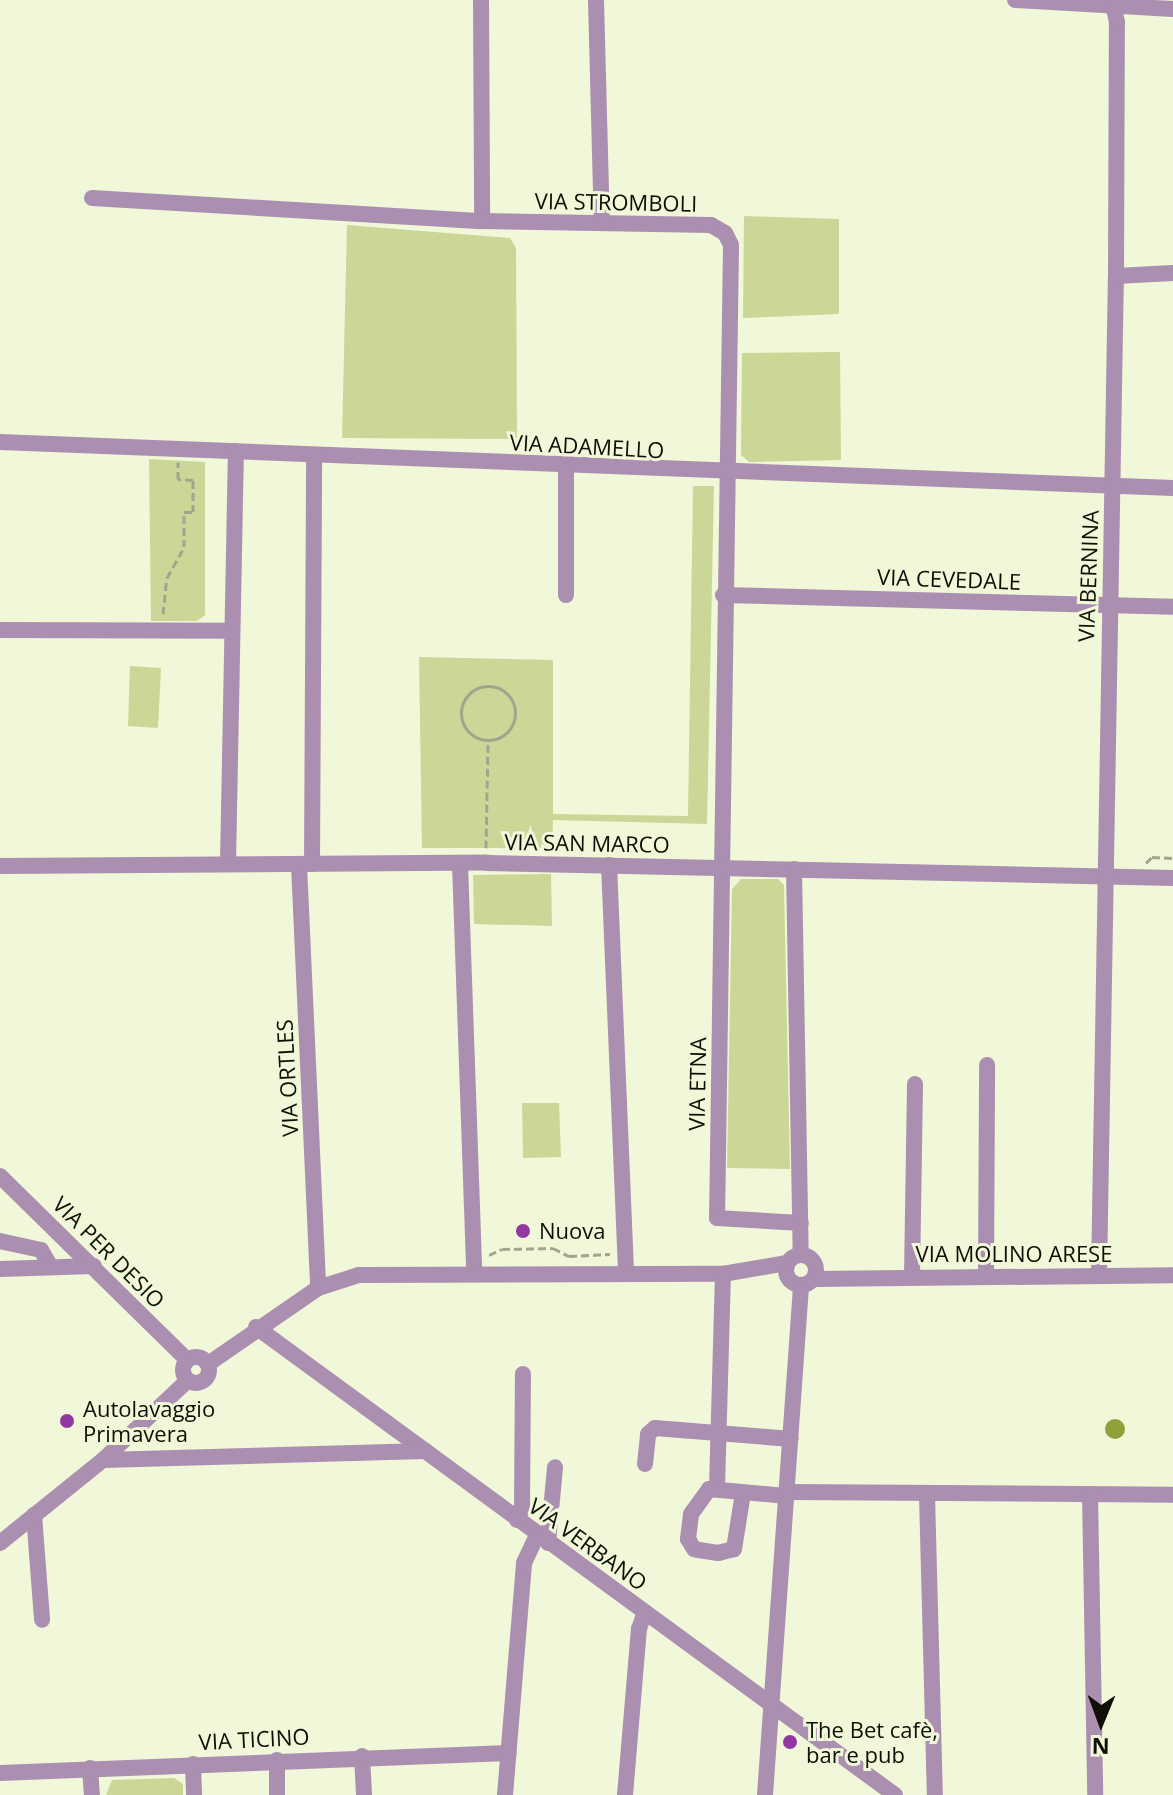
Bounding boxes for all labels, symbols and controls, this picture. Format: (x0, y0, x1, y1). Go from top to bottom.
street label: VIA STROMBOLI (535, 187, 697, 217)
street label: VIA ADAMELLO (509, 429, 665, 463)
street label: VIA BERNINA (1073, 510, 1103, 642)
street label: VIA CEVEDALE (877, 563, 1021, 595)
street label: VIA SAN MARCO (504, 828, 670, 858)
street label: VIA ORTLES (271, 1019, 303, 1137)
street label: VIA ETNA (683, 1037, 711, 1131)
street label: VIA PER DESIO (48, 1191, 170, 1313)
place label: Nuova (539, 1218, 606, 1244)
marker: Nuova (514, 1222, 532, 1240)
street label: VIA MOLINO ARESE (916, 1241, 1112, 1267)
place label: Autolavaggio Primavera (83, 1395, 215, 1446)
marker: Autolavaggio Primavera (58, 1412, 76, 1430)
street label: VIA VERBANO (524, 1492, 652, 1596)
north arrow (1061, 1683, 1141, 1763)
place label: The Bet cafè, bar e pub (806, 1716, 938, 1768)
street label: VIA TICINO (198, 1723, 310, 1755)
text: N (1091, 1732, 1110, 1762)
marker: The Bet cafè, bar e pub (781, 1733, 799, 1751)

